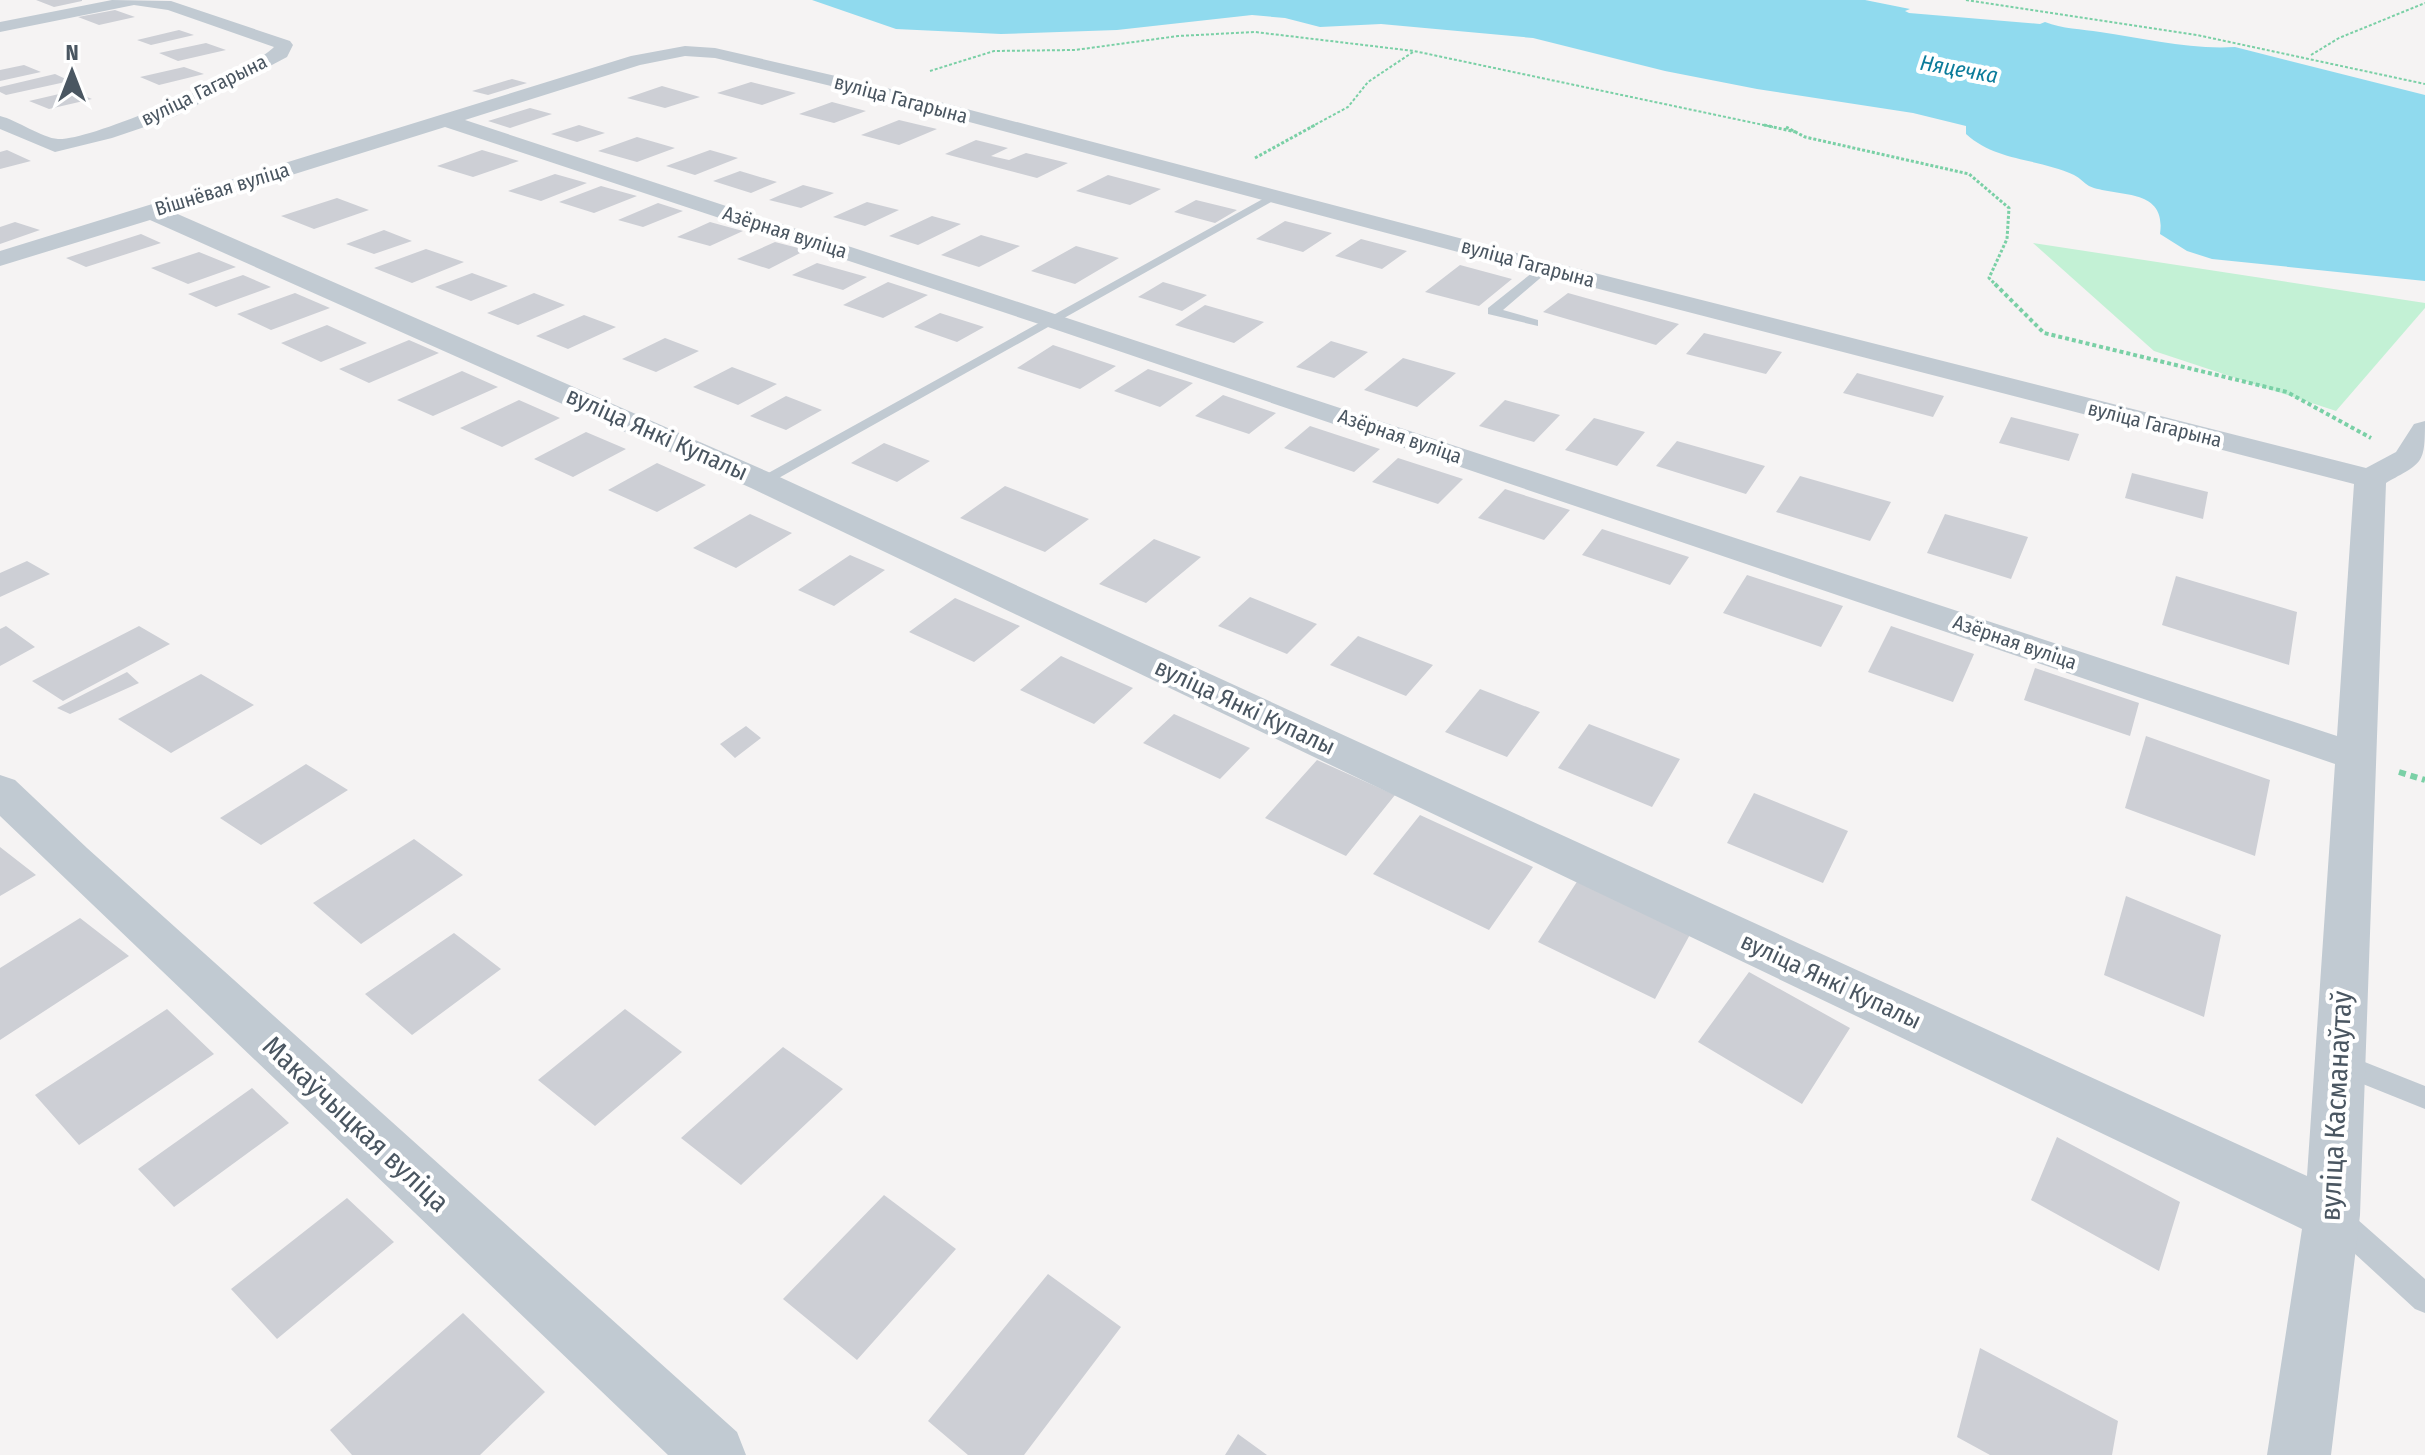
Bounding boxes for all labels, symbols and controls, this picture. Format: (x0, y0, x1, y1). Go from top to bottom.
north arrow (32, 32, 112, 112)
text: N (65, 39, 79, 66)
street label: вуліца Гагарына (137, 49, 271, 131)
water label: Няцечка (1918, 49, 2000, 89)
street label: вуліца Гагарына (832, 70, 970, 128)
street label: Вішнёвая вуліца (152, 157, 292, 221)
street label: Азёрная вуліца (720, 201, 850, 263)
street label: вуліца Гагарына (1459, 234, 1597, 292)
street label: вуліца Янкі Купалы (562, 381, 752, 487)
street label: вуліца Гагарына (2086, 396, 2224, 452)
street label: Азёрная вуліца (1335, 404, 1465, 468)
street label: Азёрная вуліца (1950, 610, 2080, 674)
street label: вуліца Янкі Купалы (1150, 653, 1340, 761)
street label: вуліца Янкі Купалы (1736, 927, 1926, 1035)
street label: вуліца Касманаўтаў (2313, 990, 2359, 1222)
street label: Макаўчыцкая вуліца (256, 1029, 456, 1219)

